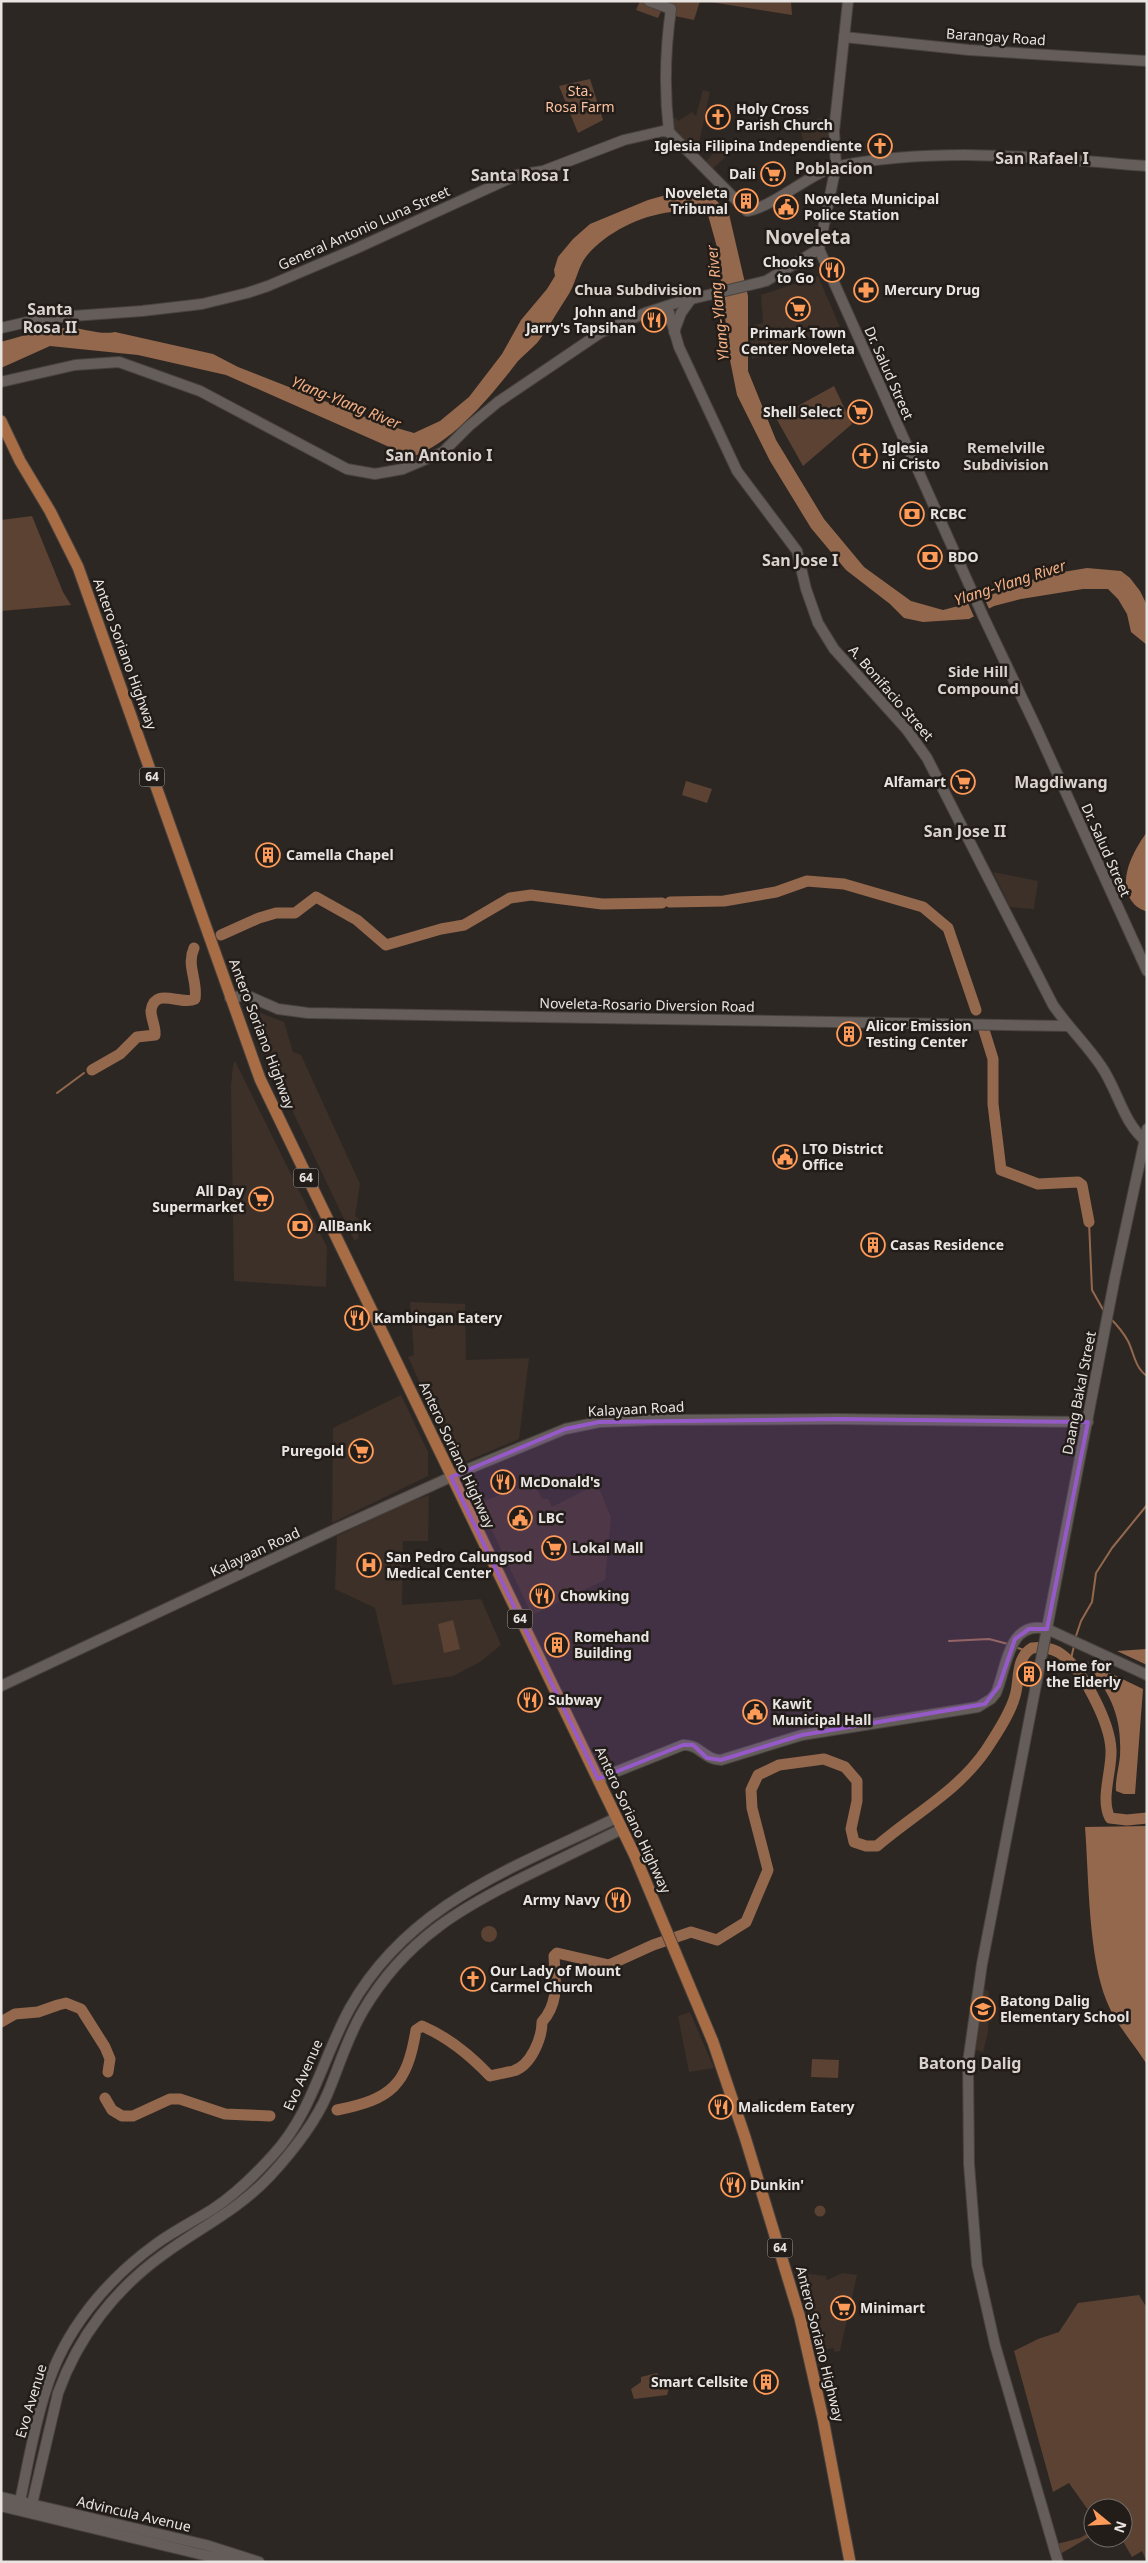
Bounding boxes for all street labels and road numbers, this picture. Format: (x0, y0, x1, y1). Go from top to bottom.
street label: Barangay Road (946, 24, 1047, 49)
street label: General Antonio Luna Street (275, 181, 453, 274)
street label: Dr. Salud Street (860, 323, 919, 422)
street label: Antero Soriano Highway (89, 576, 162, 733)
street label: A. Bonifacio Street (845, 641, 938, 744)
road number: 64 (140, 768, 164, 786)
street label: Dr. Salud Street (1077, 800, 1136, 899)
street label: Antero Soriano Highway (225, 956, 300, 1113)
street label: Noveleta-Rosario Diversion Road (539, 993, 755, 1016)
road number: 64 (294, 1168, 318, 1188)
street label: Daang Bakal Street (1057, 1330, 1100, 1456)
street label: Antero Soriano Highway (415, 1378, 500, 1532)
street label: Kalayaan Road (587, 1396, 685, 1421)
street label: Kalayaan Road (207, 1522, 303, 1581)
road number: 64 (508, 1610, 532, 1628)
street label: Antero Soriano Highway (591, 1743, 676, 1897)
street label: Evo Avenue (278, 2036, 327, 2113)
road number: 64 (768, 2238, 792, 2258)
street label: Antero Soriano Highway (792, 2264, 849, 2424)
street label: Evo Avenue (10, 2362, 51, 2440)
street label: Advincula Avenue (75, 2491, 193, 2536)

